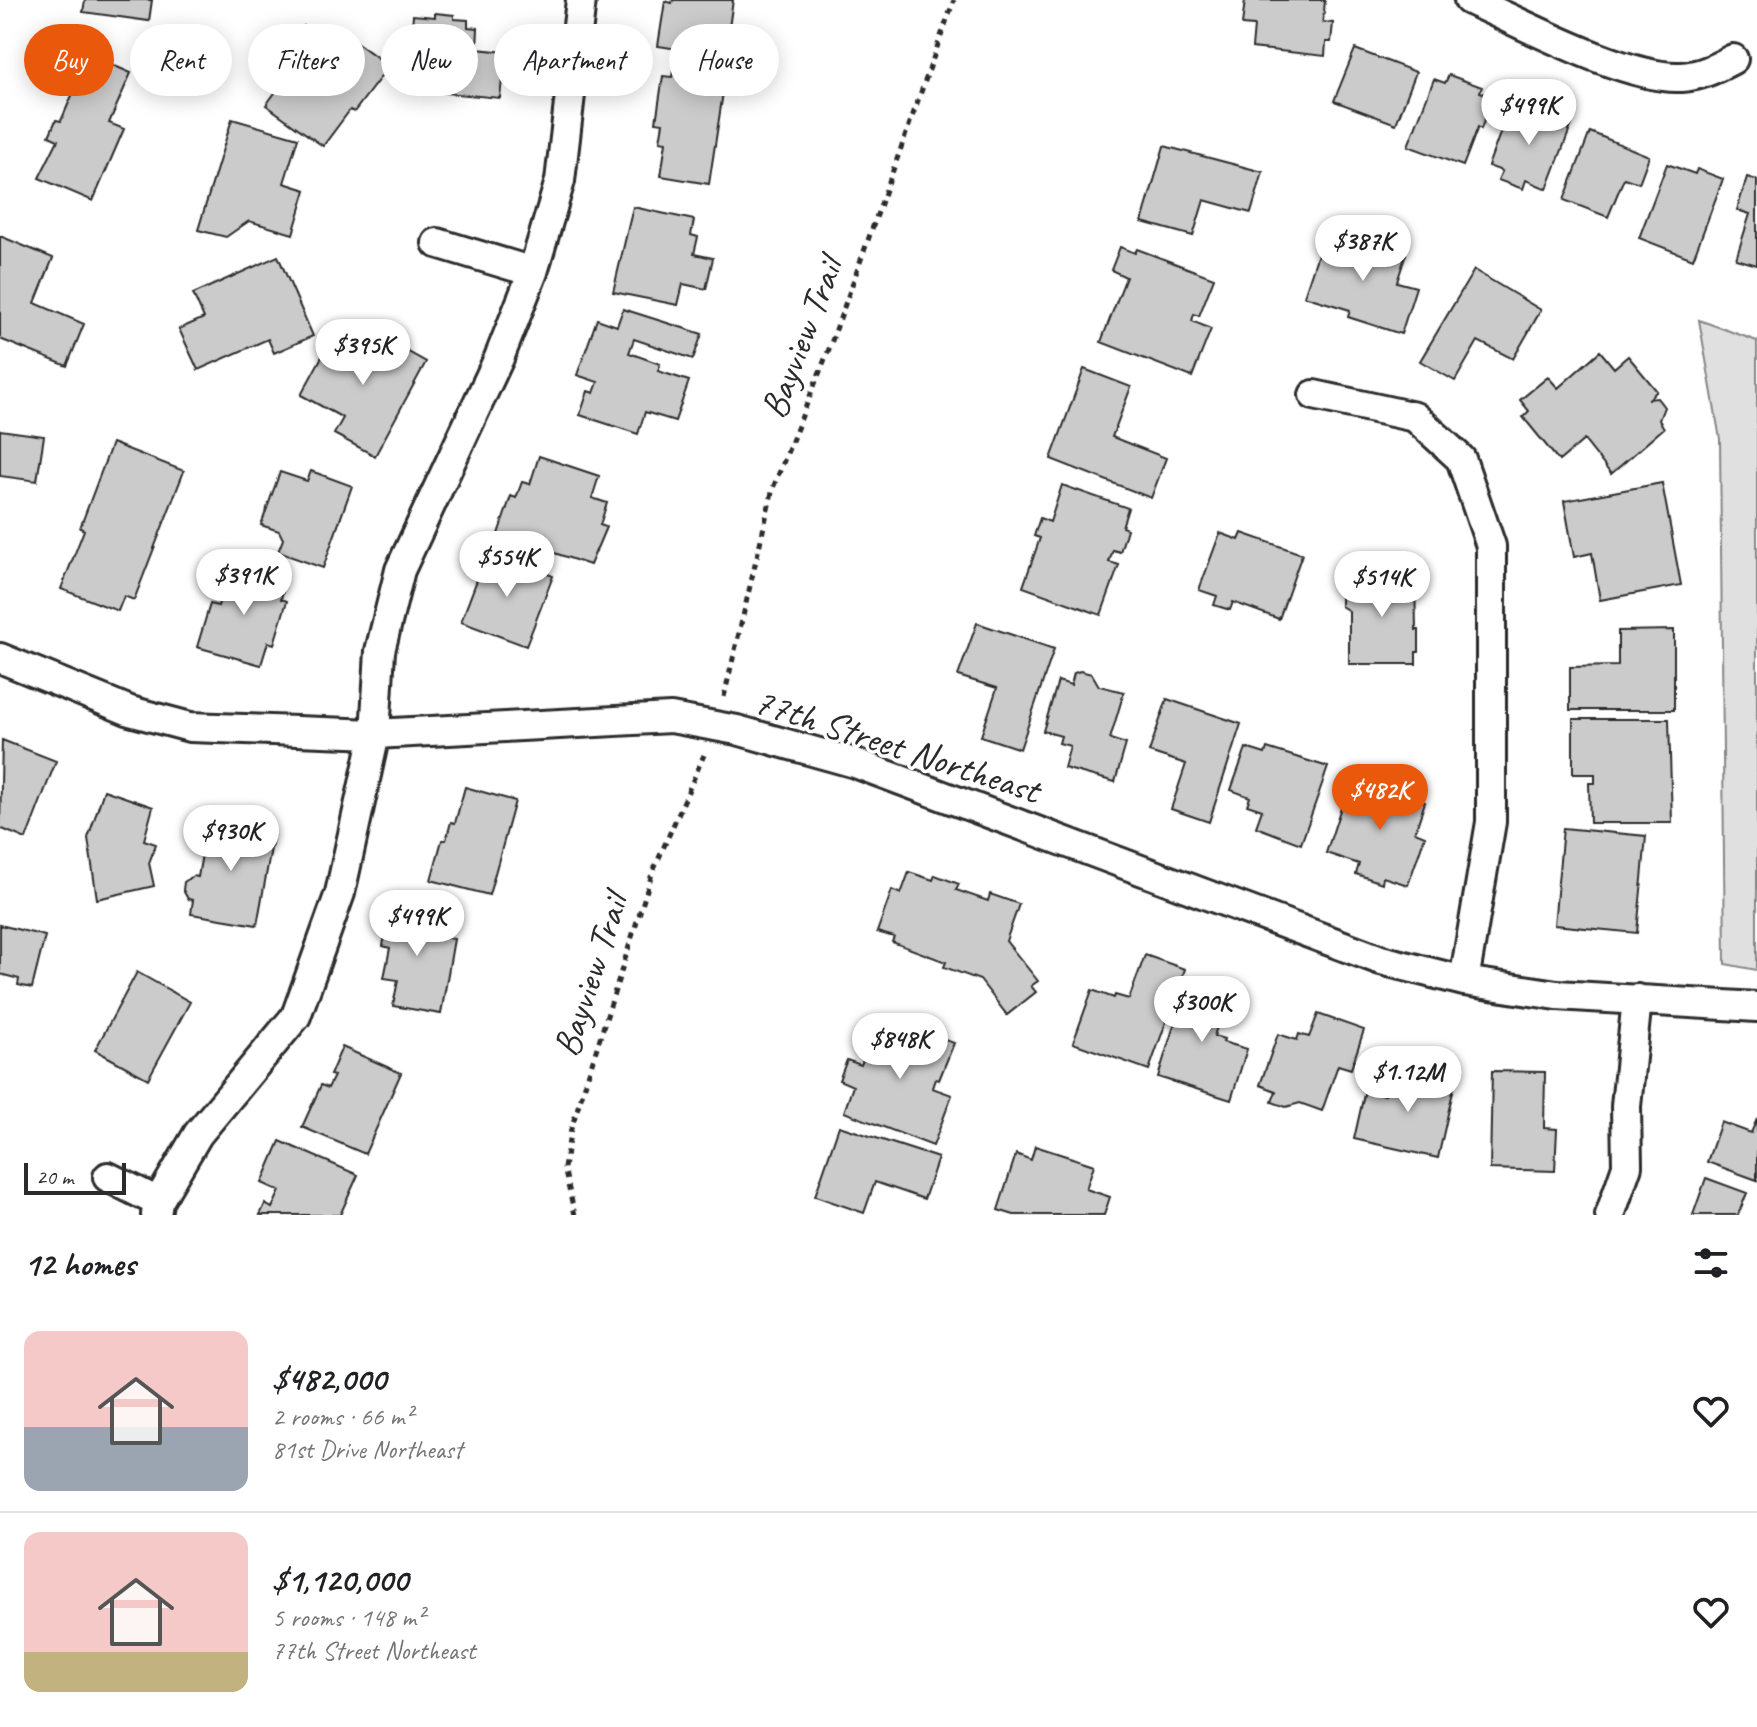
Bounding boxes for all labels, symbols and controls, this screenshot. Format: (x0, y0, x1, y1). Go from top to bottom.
chip: Buy (24, 24, 114, 96)
chip: Rent (130, 24, 232, 96)
chip: Filters (248, 24, 365, 96)
chip: New (381, 24, 478, 96)
chip: Apartment (494, 24, 653, 96)
chip: House (669, 24, 779, 96)
pin: $499K (1473, 79, 1585, 147)
text: $499K (1499, 88, 1559, 121)
pin: $387K (1307, 215, 1419, 283)
text: $387K (1333, 224, 1393, 257)
street label: Bayview Trail (750, 245, 856, 425)
pin: $395K (307, 319, 419, 387)
text: $395K (333, 328, 393, 361)
pin: $554K (451, 531, 563, 599)
text: $554K (477, 540, 537, 573)
pin: $391K (188, 549, 300, 617)
pin: $514K (1326, 551, 1438, 619)
text: $391K (214, 558, 274, 591)
text: $514K (1352, 560, 1412, 593)
street label: 77th Street Northeast (748, 677, 1049, 815)
pin: $482K (1324, 764, 1436, 832)
text: $482K (1350, 773, 1410, 806)
pin: $930K (175, 805, 287, 873)
text: $930K (201, 814, 261, 847)
street label: Bayview Trail (542, 882, 641, 1062)
pin: $499K (361, 890, 473, 958)
text: $499K (387, 899, 447, 932)
pin: $300K (1146, 976, 1258, 1044)
text: $300K (1172, 985, 1232, 1018)
pin: $848K (844, 1013, 956, 1081)
text: $848K (870, 1022, 930, 1055)
pin: $1.12M (1343, 1046, 1473, 1114)
text: $1.12M (1373, 1055, 1443, 1088)
scale bar (24, 1159, 126, 1195)
text: 20 m (36, 1163, 73, 1191)
icon: filters (1689, 1241, 1733, 1285)
text: 12 homes (24, 1242, 135, 1285)
text: $482,000 (272, 1357, 386, 1400)
icon: home (88, 1363, 184, 1459)
icon: heart (1689, 1389, 1733, 1433)
text: 2 rooms · 66 m² (272, 1400, 413, 1433)
text: 81st Drive Northeast (272, 1433, 462, 1466)
text: $1,120,000 (272, 1558, 408, 1601)
icon: home (88, 1564, 184, 1660)
icon: heart (1689, 1590, 1733, 1634)
text: 5 rooms · 148 m² (272, 1601, 424, 1634)
text: 77th Street Northeast (272, 1634, 475, 1667)

